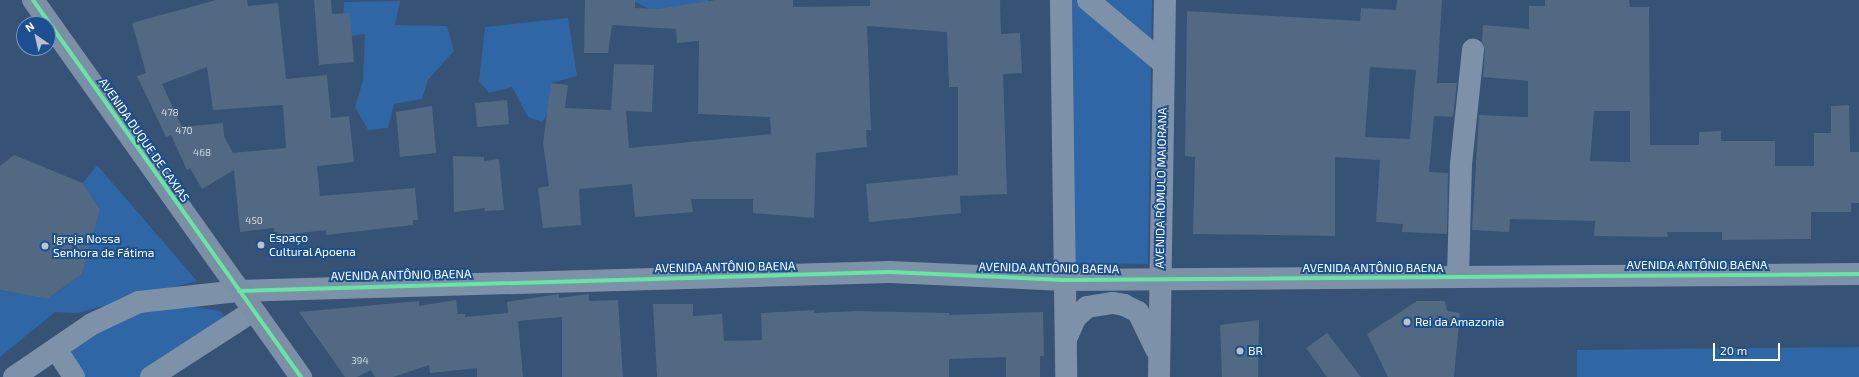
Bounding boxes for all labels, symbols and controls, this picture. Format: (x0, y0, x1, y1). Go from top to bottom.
north arrow (16, 16, 56, 56)
text: N (23, 19, 36, 34)
street label: AVENIDA DUQUE DE CAXIAS (96, 75, 192, 205)
house number: 478 (161, 107, 179, 119)
street label: AVENIDA RÔMULO MAIORANA (1152, 107, 1170, 269)
house number: 470 (175, 125, 193, 137)
house number: 468 (193, 147, 211, 159)
house number: 450 (245, 215, 263, 227)
place label: Espaço Cultural Apoena (269, 231, 356, 259)
place label: Igreja Nossa Senhora de Fátima (53, 232, 154, 260)
marker: Espaço Cultural Apoena (256, 240, 266, 250)
marker: Igreja Nossa Senhora de Fátima (40, 241, 50, 251)
street label: AVENIDA ANTÔNIO BAENA (1626, 258, 1768, 272)
street label: AVENIDA ANTÔNIO BAENA (654, 259, 796, 275)
street label: AVENIDA ANTÔNIO BAENA (978, 260, 1120, 276)
street label: AVENIDA ANTÔNIO BAENA (1302, 261, 1444, 275)
street label: AVENIDA ANTÔNIO BAENA (330, 267, 472, 283)
place label: Rei da Amazonia (1415, 315, 1505, 329)
marker: Rei da Amazonia (1402, 317, 1412, 327)
scale bar (1715, 335, 1782, 361)
text: 20 m (1720, 343, 1747, 357)
place label: BR (1248, 344, 1263, 358)
marker: BR (1235, 346, 1245, 356)
house number: 394 (351, 355, 369, 367)

